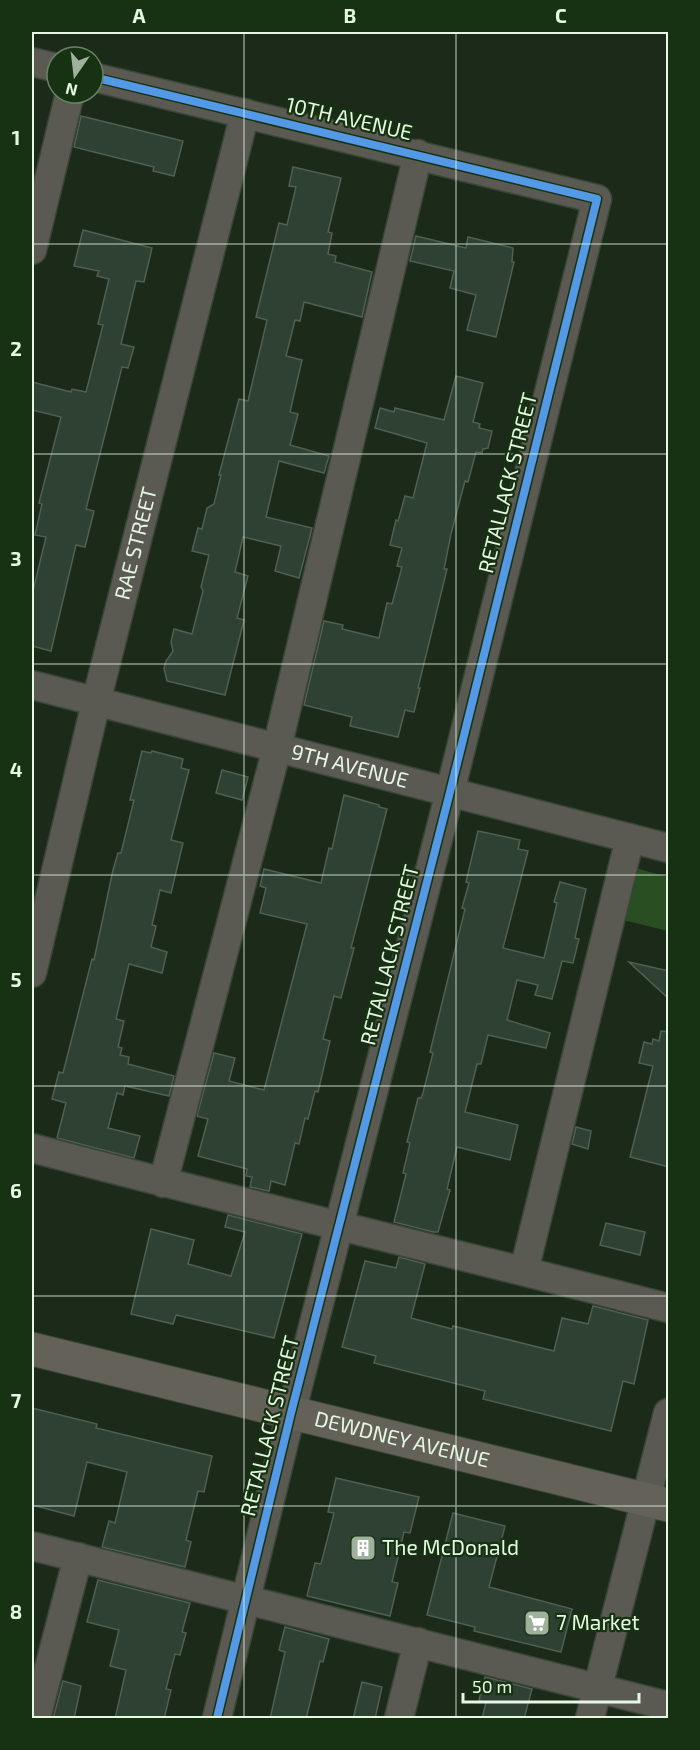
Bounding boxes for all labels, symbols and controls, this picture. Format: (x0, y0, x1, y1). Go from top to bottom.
text: A (132, 3, 146, 27)
text: B (344, 3, 356, 27)
text: C (555, 3, 567, 27)
north arrow (45, 45, 105, 105)
text: N (63, 79, 79, 101)
street label: 10TH AVENUE (284, 91, 415, 144)
text: 1 (12, 125, 20, 149)
text: 2 (10, 336, 22, 360)
street label: RETALLACK STREET (472, 390, 541, 575)
street label: RAE STREET (108, 484, 161, 602)
text: 3 (10, 546, 22, 570)
street label: 9TH AVENUE (289, 738, 411, 792)
text: 4 (10, 757, 23, 781)
street label: RETALLACK STREET (354, 862, 423, 1047)
text: 5 (10, 967, 22, 991)
text: 6 (10, 1178, 22, 1202)
street label: RETALLACK STREET (234, 1333, 303, 1518)
text: 7 (11, 1388, 22, 1412)
street label: DEWDNEY AVENUE (312, 1405, 492, 1472)
building icon: The McDonald (348, 1533, 378, 1563)
place label: The McDonald (382, 1534, 519, 1559)
text: 8 (10, 1599, 22, 1623)
supermarket icon: 7 Market (522, 1608, 552, 1638)
place label: 7 Market (556, 1609, 639, 1634)
scale bar (463, 1666, 638, 1704)
text: 50 m (472, 1675, 512, 1697)

